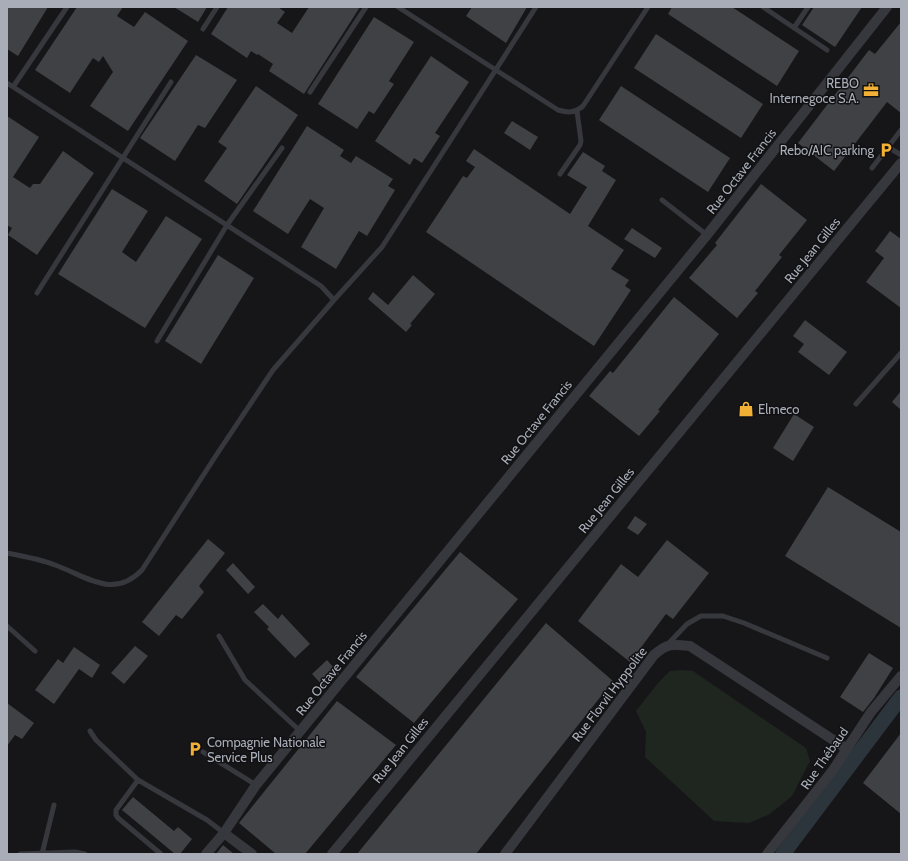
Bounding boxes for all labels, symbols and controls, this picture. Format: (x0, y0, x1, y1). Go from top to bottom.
place label: REBO Internegoce S.A. (770, 75, 859, 106)
office icon: REBO Internegoce S.A. (862, 81, 880, 99)
street label: Rue Octave Francis (703, 125, 780, 217)
parking icon: Rebo/AIC parking (877, 141, 895, 159)
place label: Rebo/AIC parking (780, 142, 875, 158)
street label: Rue Jean Gilles (781, 213, 844, 286)
street label: Rue Octave Francis (497, 376, 575, 467)
shop icon: Elmeco (737, 400, 755, 418)
place label: Elmeco (758, 401, 799, 417)
street label: Rue Jean Gilles (575, 463, 638, 536)
street label: Rue Octave Francis (292, 627, 370, 718)
street label: Rue Florvil Hyppolite (568, 643, 650, 744)
street label: Rue Jean Gilles (369, 713, 432, 786)
street label: Rue Thébaud (797, 724, 851, 792)
place label: Compagnie Nationale Service Plus (207, 734, 326, 765)
parking icon: Compagnie Nationale Service Plus (186, 740, 204, 758)

